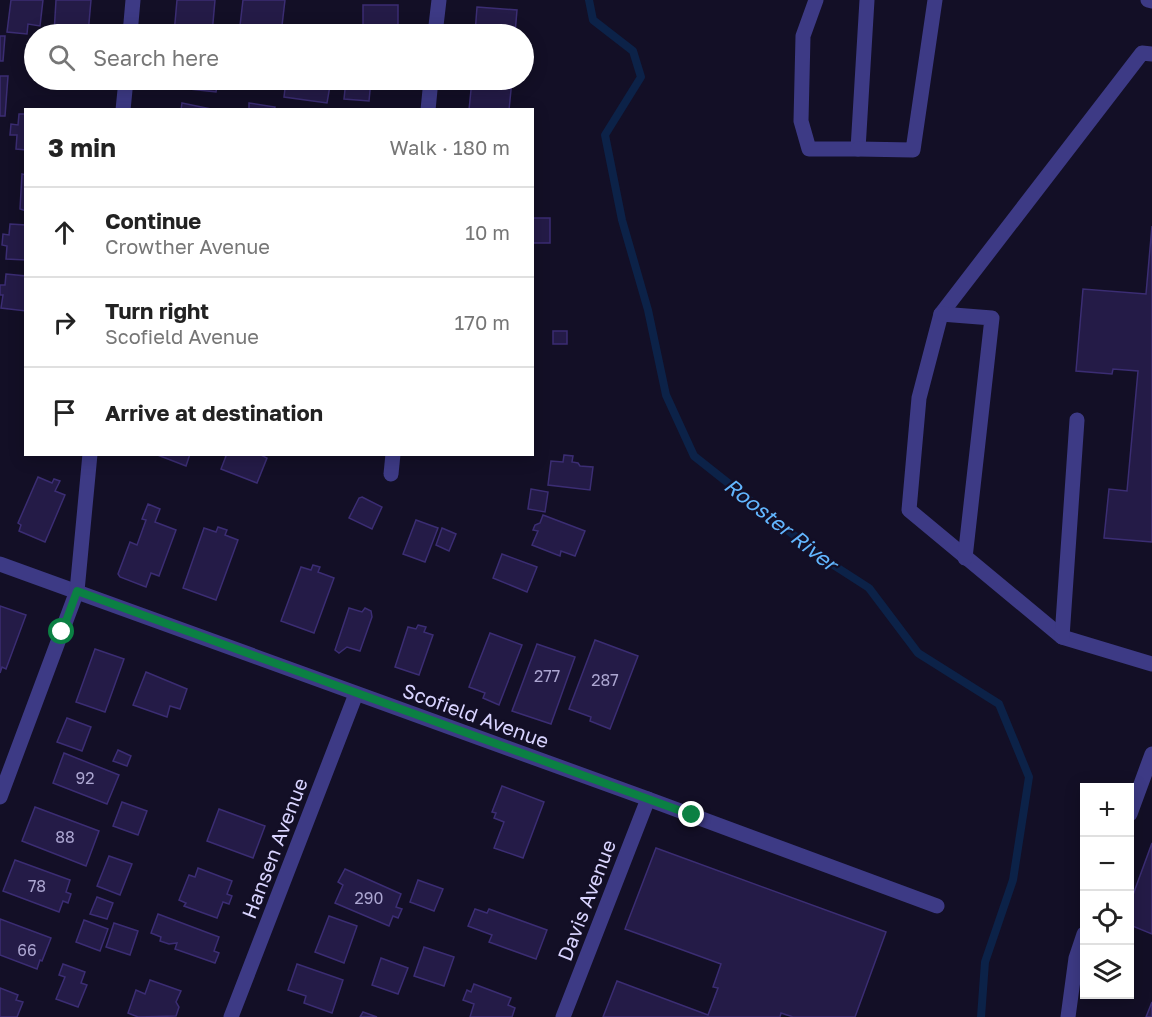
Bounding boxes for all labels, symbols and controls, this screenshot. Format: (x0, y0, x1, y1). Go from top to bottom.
search box (24, 24, 534, 90)
icon: search (45, 41, 78, 74)
text: Search here (93, 44, 219, 71)
text: 3 min (48, 132, 116, 163)
text: Walk · 180 m (390, 135, 510, 159)
text: Continue (105, 207, 201, 234)
icon: ahead (48, 216, 81, 249)
text: 10 m (465, 220, 510, 244)
text: Crowther Avenue (105, 234, 270, 258)
text: Turn right (105, 297, 209, 324)
icon: right (48, 306, 81, 339)
text: 170 m (455, 310, 510, 334)
text: Scofield Avenue (105, 324, 259, 348)
icon: arrive (48, 396, 81, 429)
text: Arrive at destination (105, 399, 323, 426)
water label: Rooster River (719, 472, 845, 578)
route start (48, 618, 74, 644)
house number: 277 (534, 666, 560, 686)
house number: 287 (591, 670, 619, 690)
street label: Scofield Avenue (400, 677, 552, 753)
house number: 92 (76, 768, 94, 788)
street label: Hansen Avenue (236, 774, 312, 922)
map controls (1080, 783, 1134, 999)
button: + (1080, 783, 1134, 837)
route end (678, 801, 704, 827)
house number: 88 (55, 827, 75, 847)
street label: Davis Avenue (552, 836, 620, 964)
button: − (1080, 837, 1134, 891)
house number: 78 (28, 876, 46, 896)
house number: 290 (355, 888, 383, 908)
button: locate (1080, 891, 1134, 945)
house number: 66 (17, 940, 37, 960)
button: layers (1080, 945, 1134, 999)

